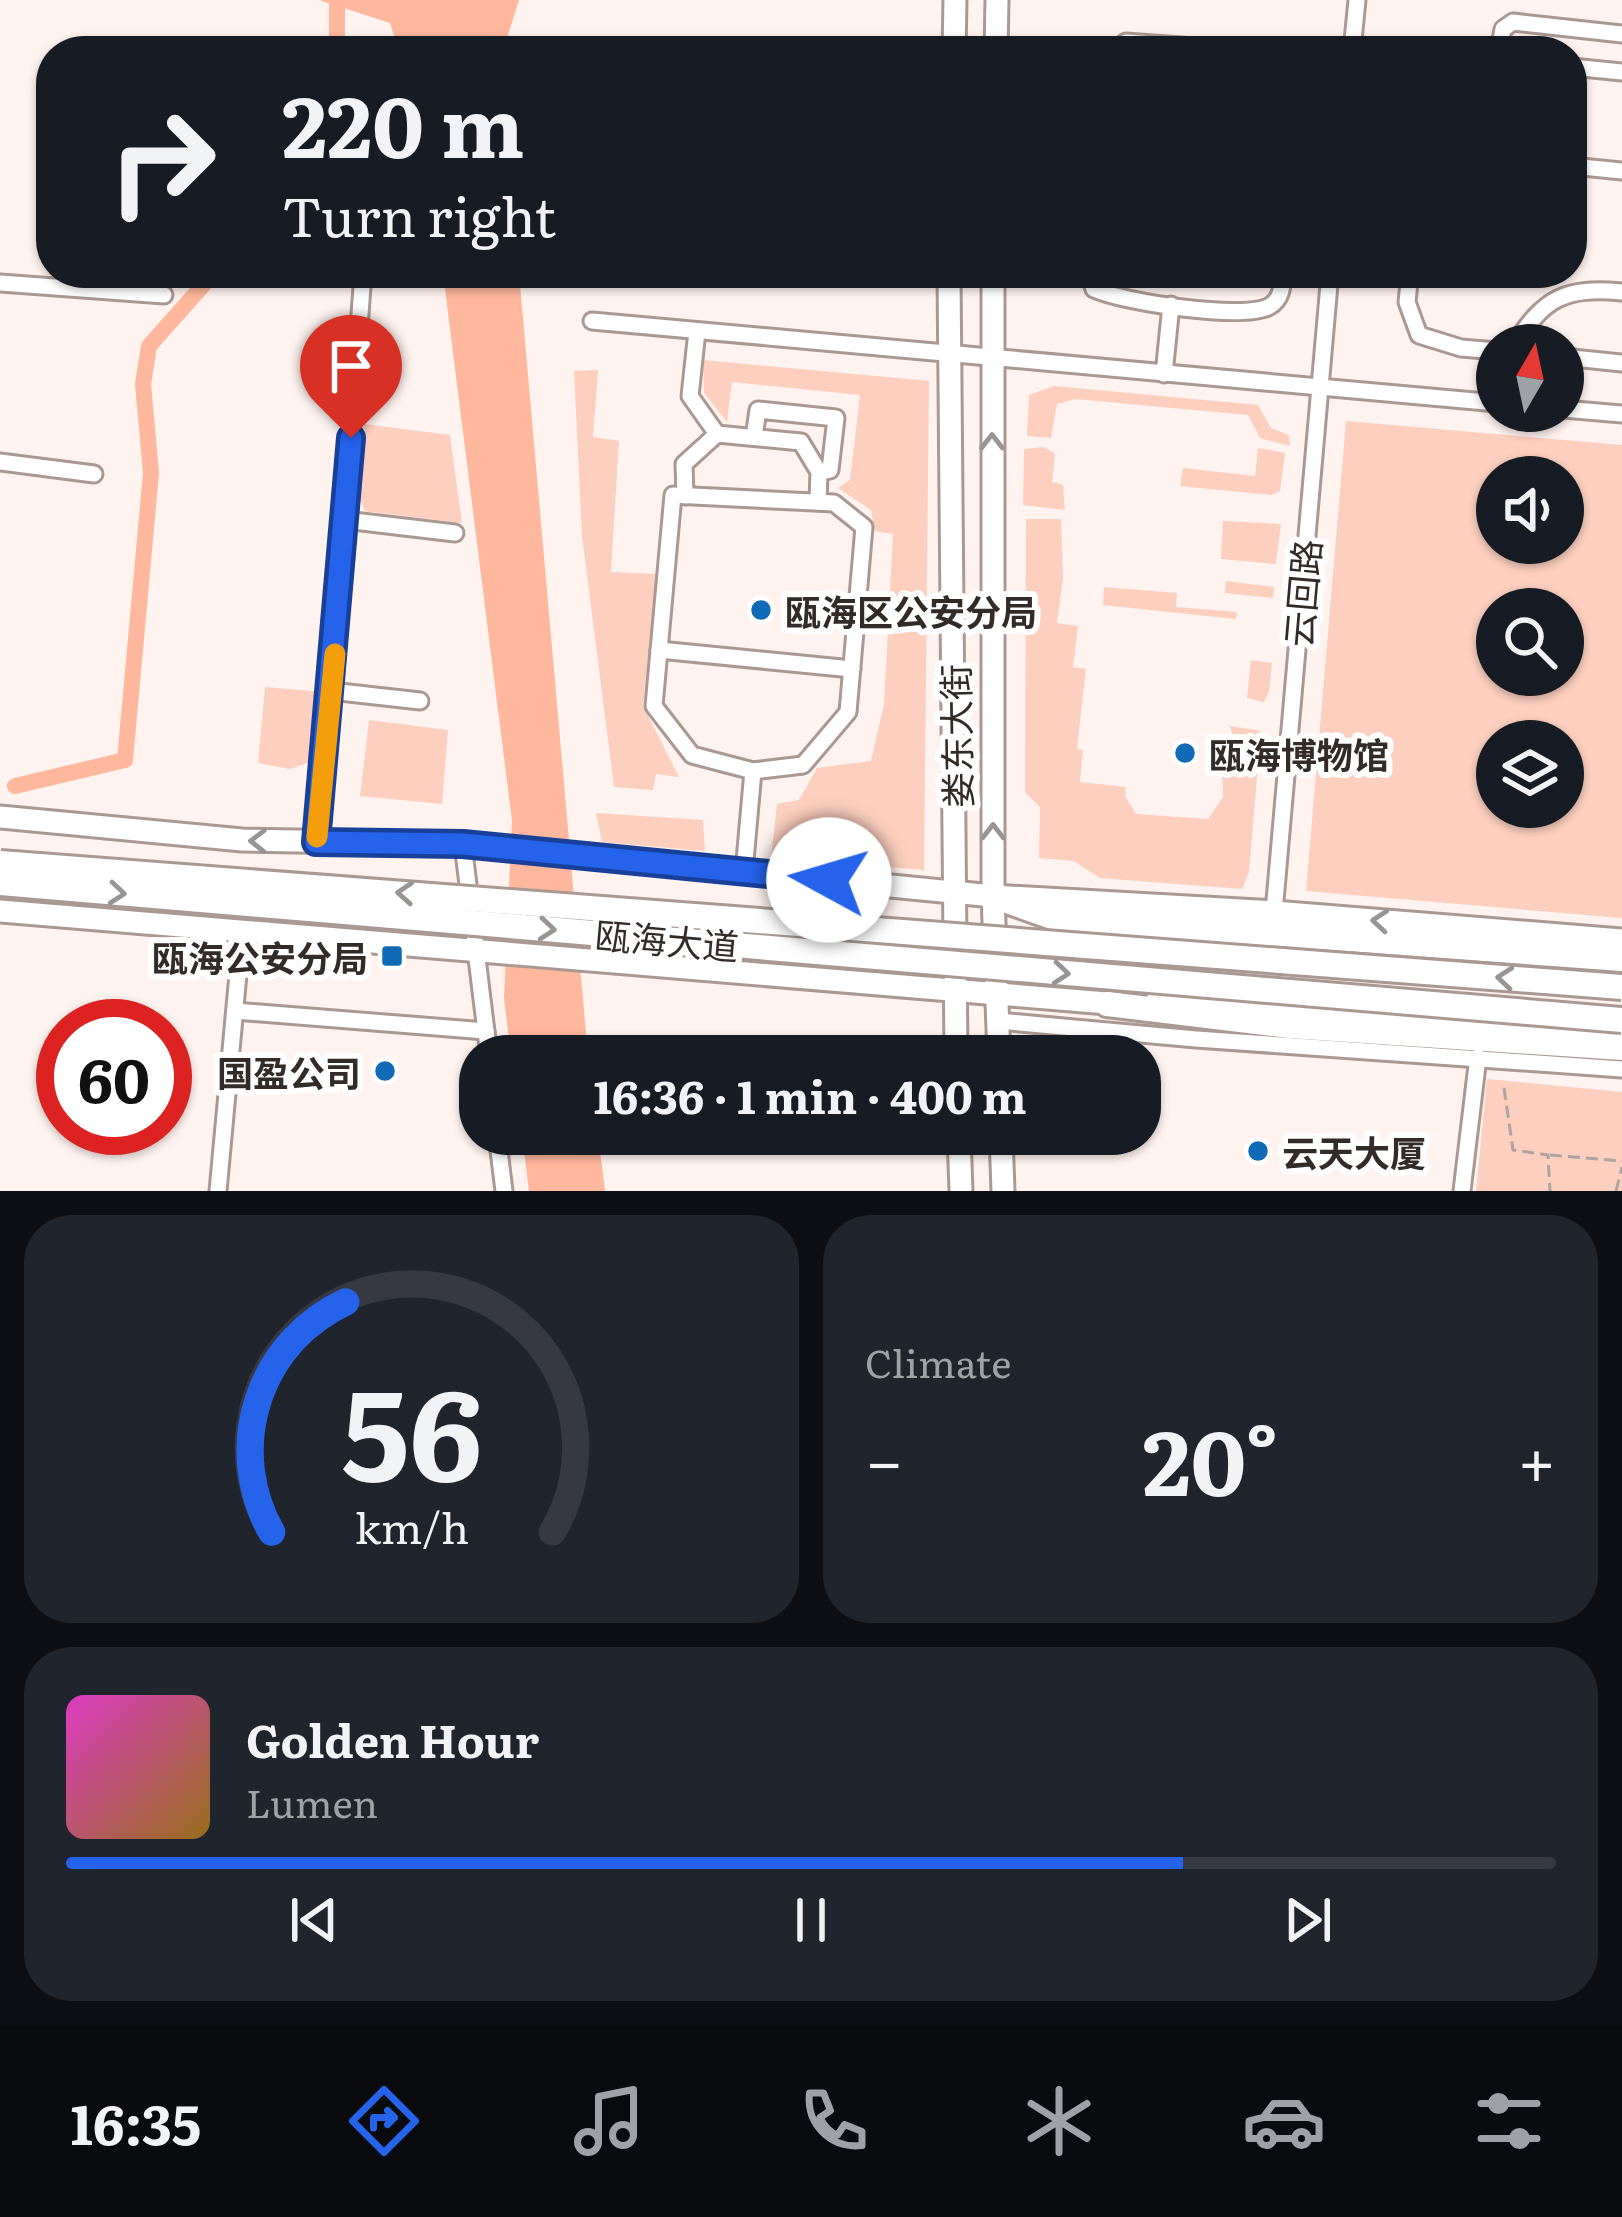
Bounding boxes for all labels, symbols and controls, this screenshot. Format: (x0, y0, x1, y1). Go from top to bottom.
text: 220 m (282, 59, 525, 184)
icon: right (84, 84, 240, 240)
text: Turn right (282, 173, 556, 254)
pin (300, 315, 402, 438)
north arrow (1476, 324, 1584, 432)
map controls (1476, 324, 1584, 828)
icon: arrive (318, 333, 384, 399)
one-way arrow (979, 432, 1005, 450)
button: sound (1476, 456, 1584, 564)
street label: 云回路 (1270, 537, 1332, 649)
place label: 瓯海区公安分局 (785, 584, 1037, 637)
button: search (1476, 588, 1584, 696)
marker: 瓯海区公安分局 (748, 597, 774, 623)
street label: 娄东大街 (927, 664, 983, 808)
button: layers (1476, 720, 1584, 828)
place label: 瓯海博物馆 (1209, 727, 1389, 780)
marker: 瓯海博物馆 (1172, 740, 1198, 766)
position arrow (766, 817, 892, 943)
one-way arrow (980, 822, 1006, 841)
one-way arrow (248, 828, 267, 854)
one-way arrow (108, 880, 127, 905)
one-way arrow (395, 880, 414, 906)
street label: 瓯海大道 (593, 906, 741, 972)
one-way arrow (1370, 908, 1389, 934)
one-way arrow (538, 916, 557, 942)
place label: 瓯海公安分局 (152, 930, 368, 983)
marker: 瓯海公安分局 (379, 943, 405, 969)
one-way arrow (1052, 959, 1071, 985)
one-way arrow (1495, 966, 1514, 991)
speed limit sign: 60 (36, 999, 192, 1155)
place label: 国盈公司 (217, 1045, 361, 1098)
marker: 国盈公司 (372, 1058, 398, 1084)
text: 16:36 · 1 min · 400 m (593, 1061, 1027, 1128)
place label: 云天大厦 (1282, 1125, 1426, 1178)
marker: 云天大厦 (1245, 1138, 1271, 1164)
text: Climate (865, 1332, 1011, 1390)
text: 56 (341, 1334, 482, 1519)
text: 20° (1142, 1390, 1279, 1524)
text: − (865, 1408, 903, 1506)
text: + (1518, 1408, 1556, 1506)
text: km/h (354, 1494, 469, 1557)
text: Golden Hour (246, 1705, 539, 1772)
text: Lumen (246, 1772, 378, 1830)
icon: previous (281, 1887, 347, 1953)
icon: pause (778, 1887, 844, 1953)
icon: next (1275, 1887, 1341, 1953)
icon: directions (342, 2079, 426, 2163)
icon: music (567, 2079, 651, 2163)
icon: phone (792, 2079, 876, 2163)
icon: climate (1017, 2079, 1101, 2163)
icon: car (1242, 2079, 1326, 2163)
icon: filters (1467, 2079, 1551, 2163)
text: 16:35 (71, 2081, 201, 2162)

